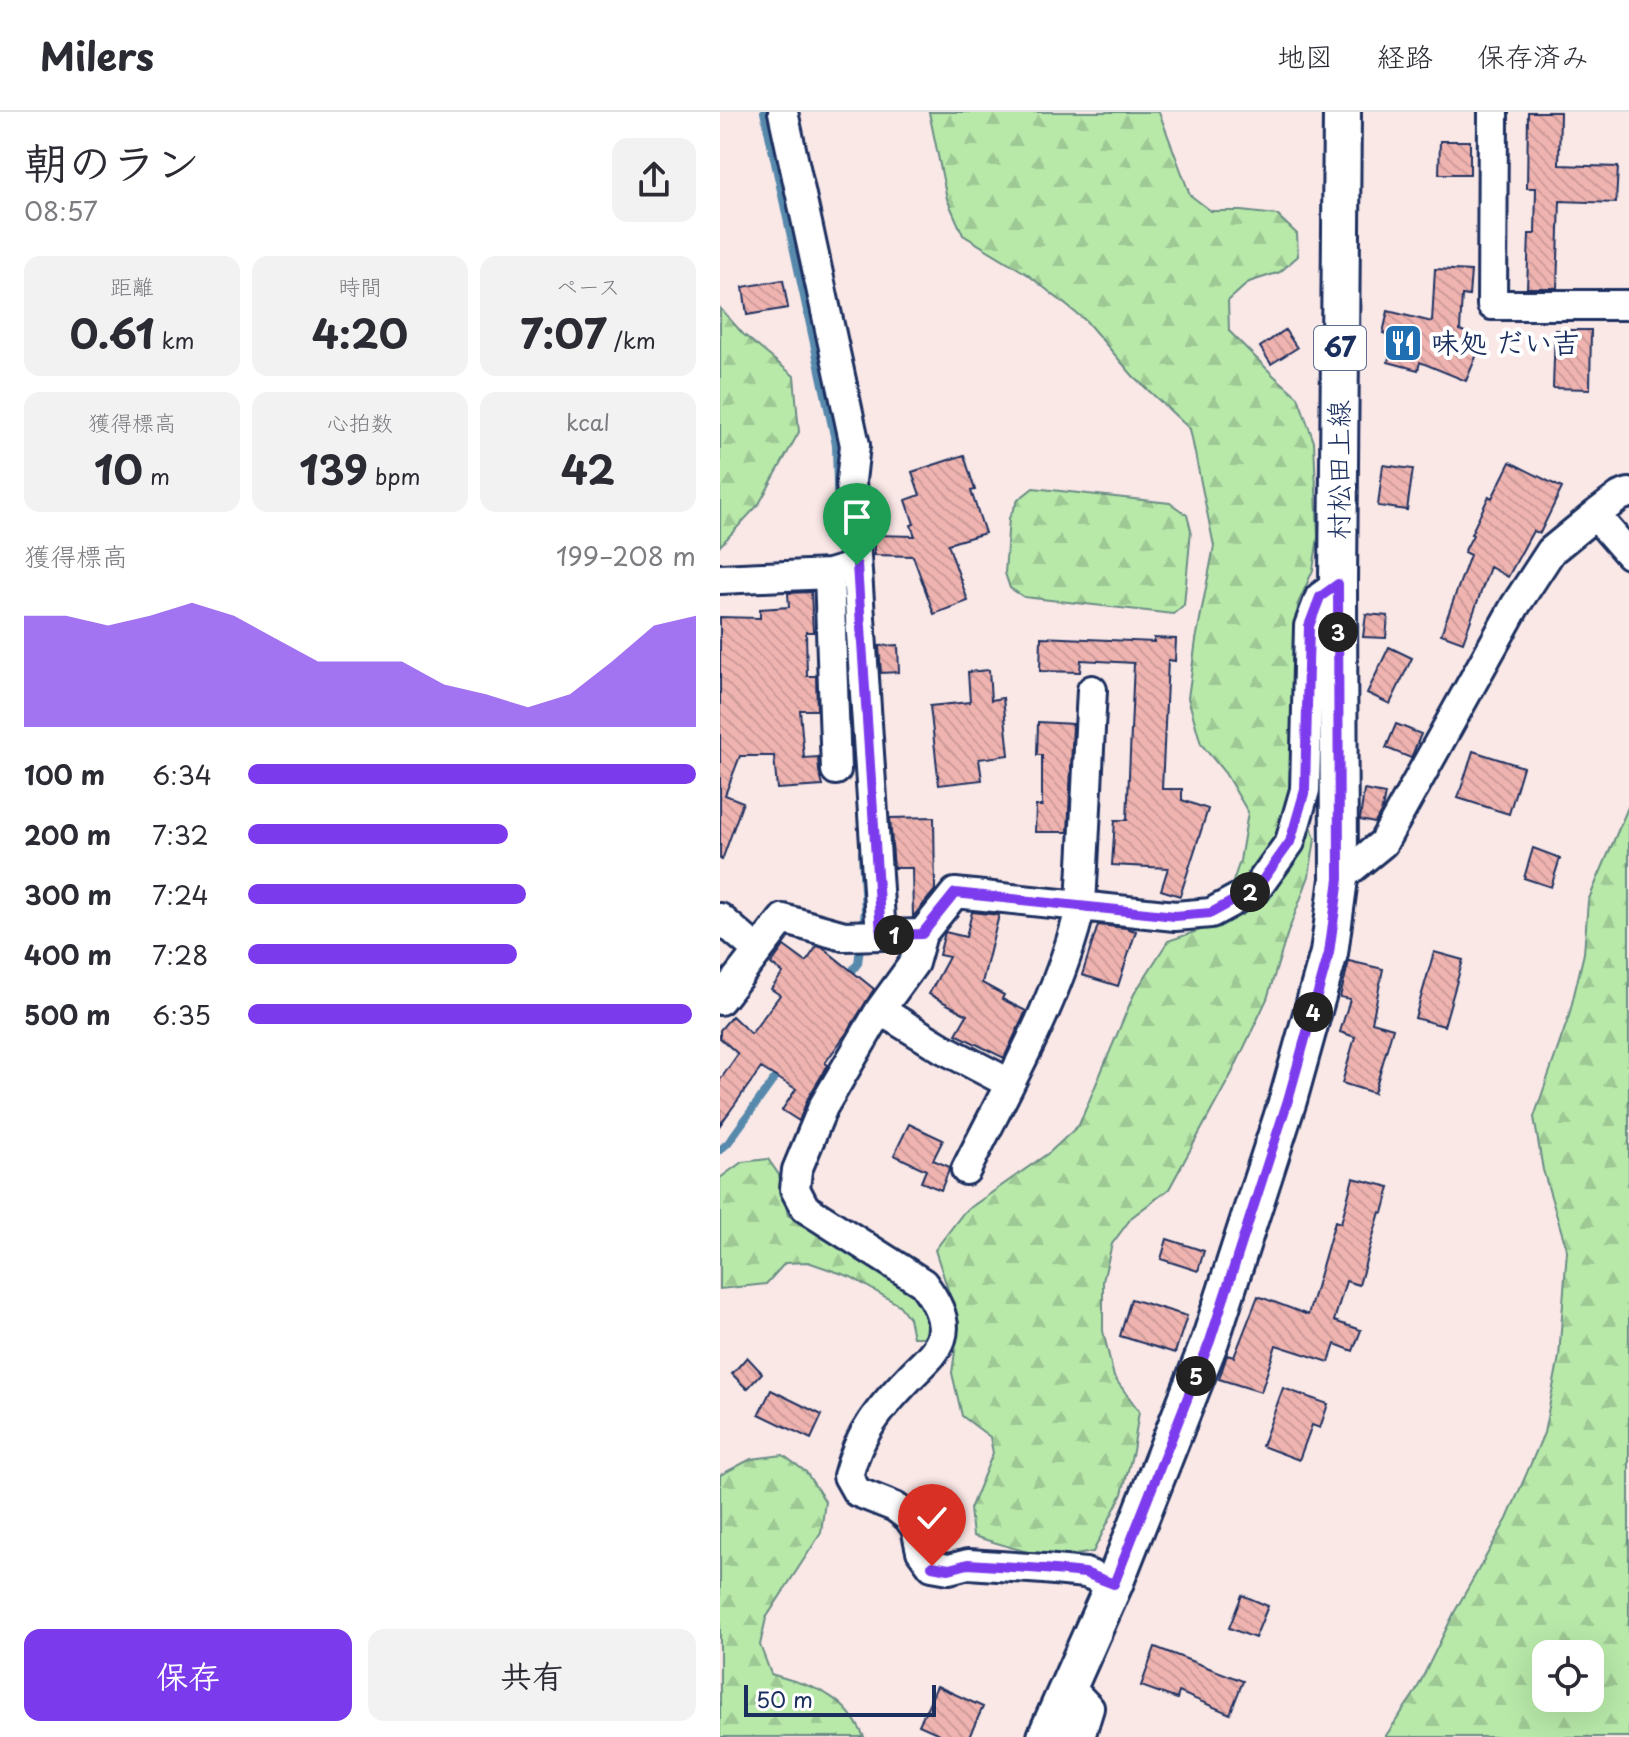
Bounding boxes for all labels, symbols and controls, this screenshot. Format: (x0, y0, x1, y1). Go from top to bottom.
text: Milers (40, 27, 154, 84)
text: 地図 (1277, 34, 1333, 77)
text: 経路 (1377, 34, 1433, 77)
text: 保存済み (1477, 34, 1589, 77)
text: 朝のラン (24, 128, 200, 194)
button: share (612, 138, 696, 222)
text: 08:57 (24, 191, 98, 230)
text: 距離 (110, 269, 154, 302)
text: 時間 (338, 269, 382, 302)
text: ペース (556, 269, 620, 302)
text: 0.61 (69, 302, 154, 363)
text: 4:20 (312, 302, 408, 363)
text: 7:07 (520, 302, 607, 363)
place label: 味処 だい吉 (1431, 320, 1580, 363)
restaurant icon: 味処 だい吉 (1382, 322, 1424, 364)
text: km (154, 323, 195, 356)
text: /km (607, 323, 656, 356)
road number: 67 (1314, 326, 1366, 370)
street label: 村松田上線 (1316, 400, 1359, 540)
text: 獲得標高 (88, 405, 176, 438)
text: 心拍数 (327, 405, 393, 438)
text: kcal (566, 405, 610, 438)
text: 10 (94, 438, 143, 499)
text: 139 (299, 438, 368, 499)
text: 42 (561, 438, 615, 499)
text: m (143, 459, 170, 492)
text: bpm (368, 459, 421, 492)
pin (823, 483, 891, 565)
icon: arrive (835, 495, 879, 539)
text: 獲得標高 (24, 536, 128, 575)
text: 199–208 m (556, 536, 696, 575)
pin: 3 (1318, 612, 1358, 652)
text: 3 (1331, 615, 1345, 648)
text: 100 m (24, 755, 105, 794)
text: 6:34 (152, 755, 212, 794)
text: 200 m (24, 815, 111, 854)
text: 7:32 (152, 815, 209, 854)
pin: 2 (1230, 872, 1270, 912)
text: 300 m (24, 875, 112, 914)
text: 7:24 (152, 875, 209, 914)
text: 2 (1242, 875, 1258, 908)
pin: 1 (874, 915, 914, 955)
text: 1 (889, 918, 899, 951)
text: 400 m (24, 935, 112, 974)
text: 7:28 (152, 935, 208, 974)
pin: 4 (1293, 992, 1333, 1032)
text: 500 m (24, 995, 110, 1034)
text: 6:35 (152, 995, 211, 1034)
text: 4 (1306, 995, 1320, 1028)
pin: 5 (1176, 1356, 1216, 1396)
text: 5 (1189, 1359, 1203, 1392)
pin (898, 1484, 966, 1566)
icon: check (910, 1496, 954, 1540)
button: 保存 (24, 1629, 352, 1721)
button: 共有 (368, 1629, 696, 1721)
map controls (1532, 1640, 1604, 1712)
button: locate (1532, 1640, 1604, 1712)
scale bar (744, 1681, 936, 1717)
text: 50 m (756, 1682, 813, 1715)

